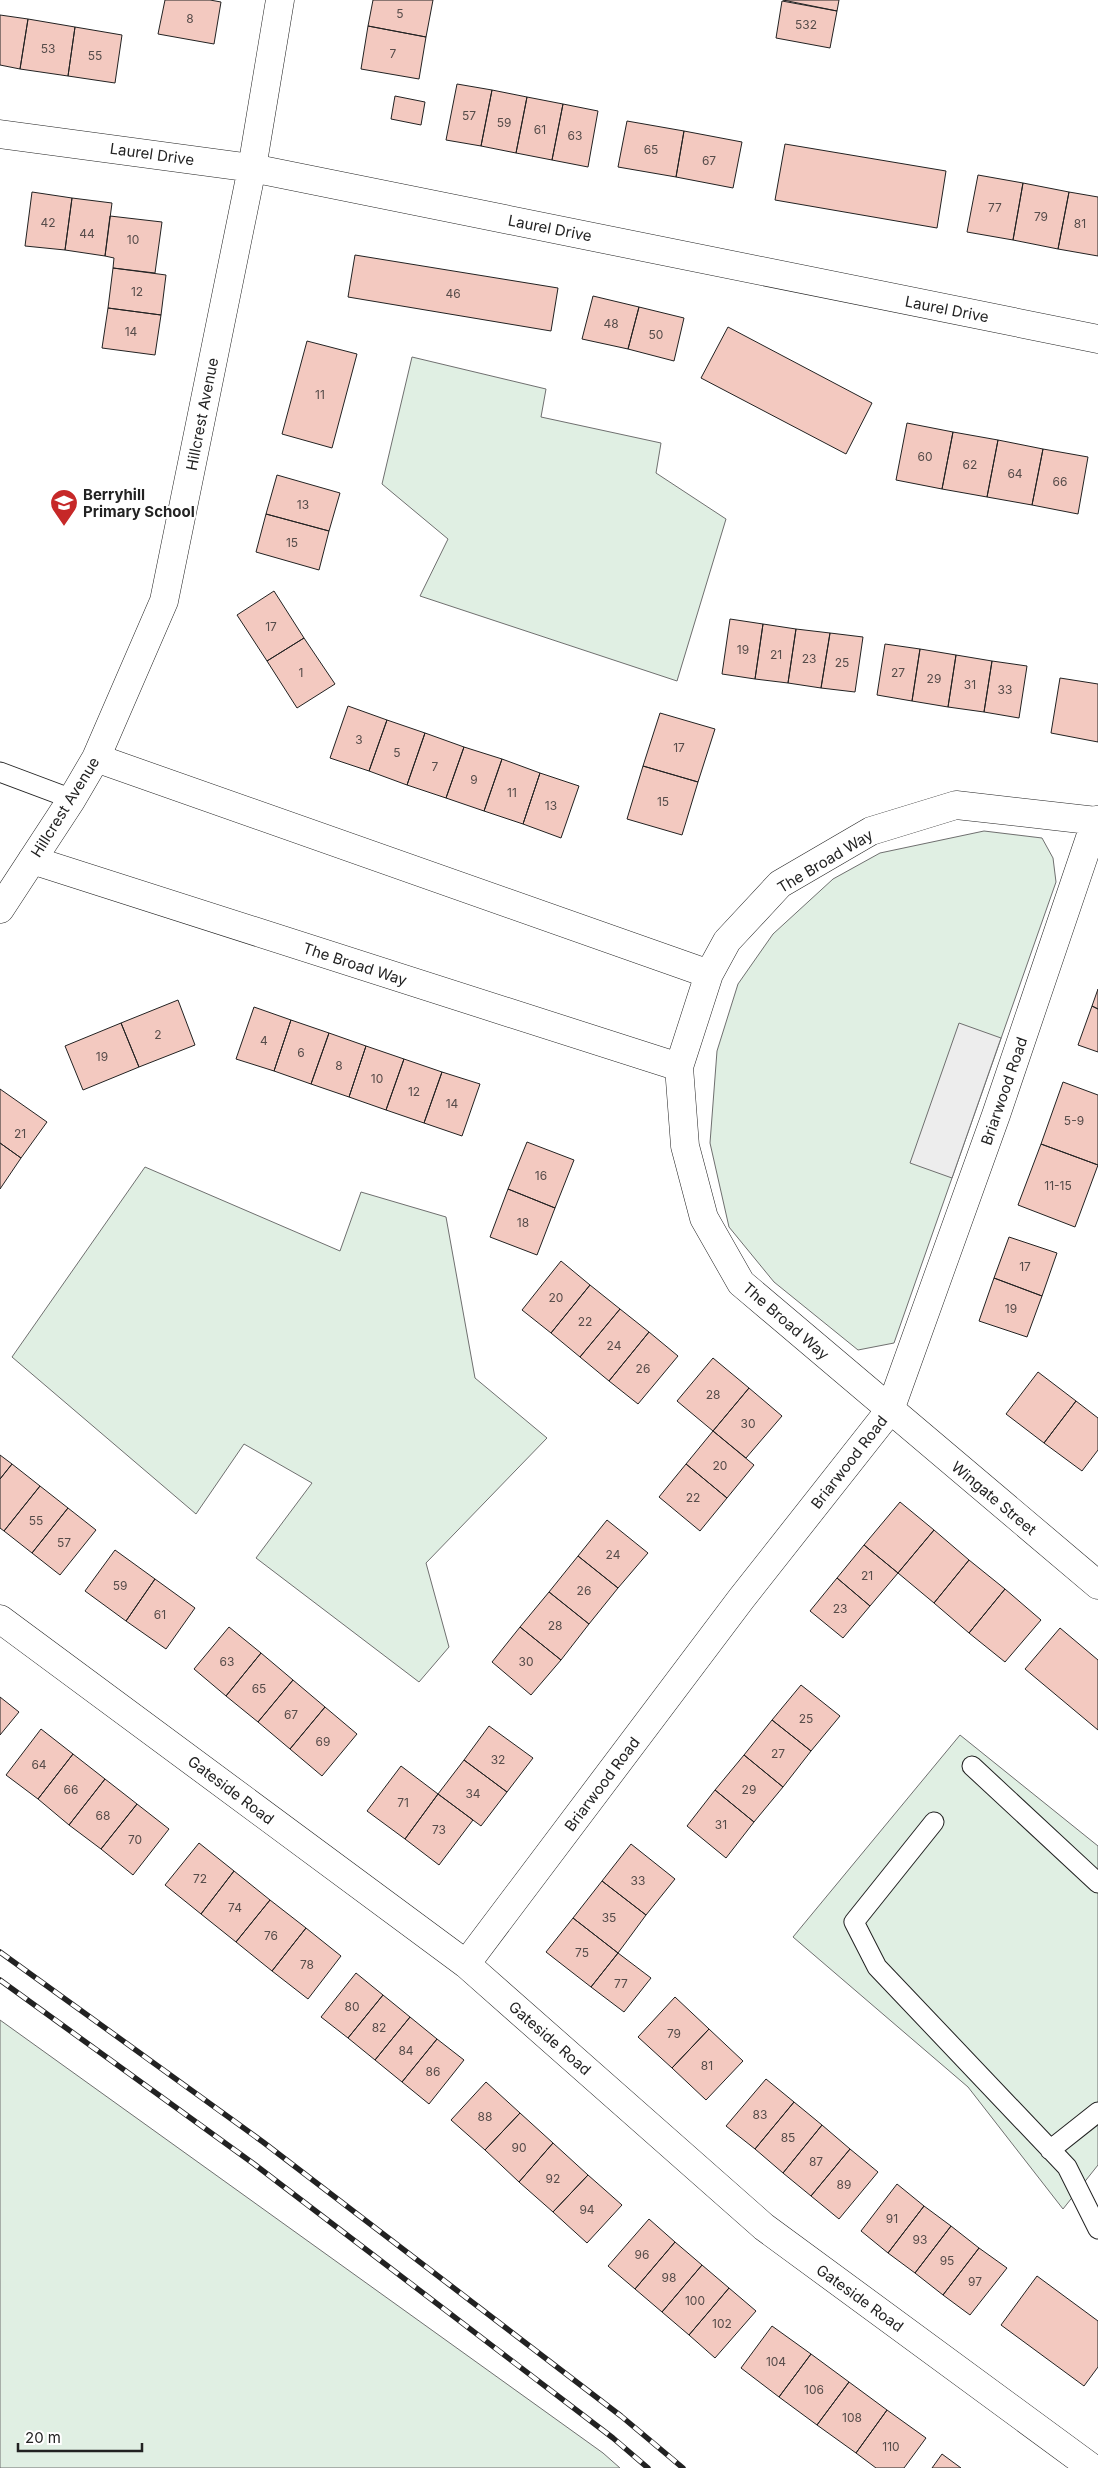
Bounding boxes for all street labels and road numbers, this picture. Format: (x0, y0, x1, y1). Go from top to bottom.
street label: Laurel Drive (109, 139, 195, 169)
street label: Laurel Drive (506, 211, 594, 245)
street label: Laurel Drive (903, 292, 991, 326)
street label: Hillcrest Avenue (182, 356, 222, 472)
street label: Hillcrest Avenue (27, 753, 103, 861)
street label: The Broad Way (774, 825, 877, 897)
street label: The Broad Way (301, 938, 410, 990)
street label: Briarwood Road (977, 1034, 1031, 1148)
street label: The Broad Way (739, 1278, 834, 1364)
street label: Briarwood Road (807, 1412, 891, 1512)
street label: Wingate Street (948, 1457, 1040, 1539)
street label: Briarwood Road (560, 1733, 644, 1835)
street label: Gateside Road (184, 1751, 278, 1829)
street label: Gateside Road (505, 1997, 595, 2079)
street label: Gateside Road (813, 2260, 907, 2336)

